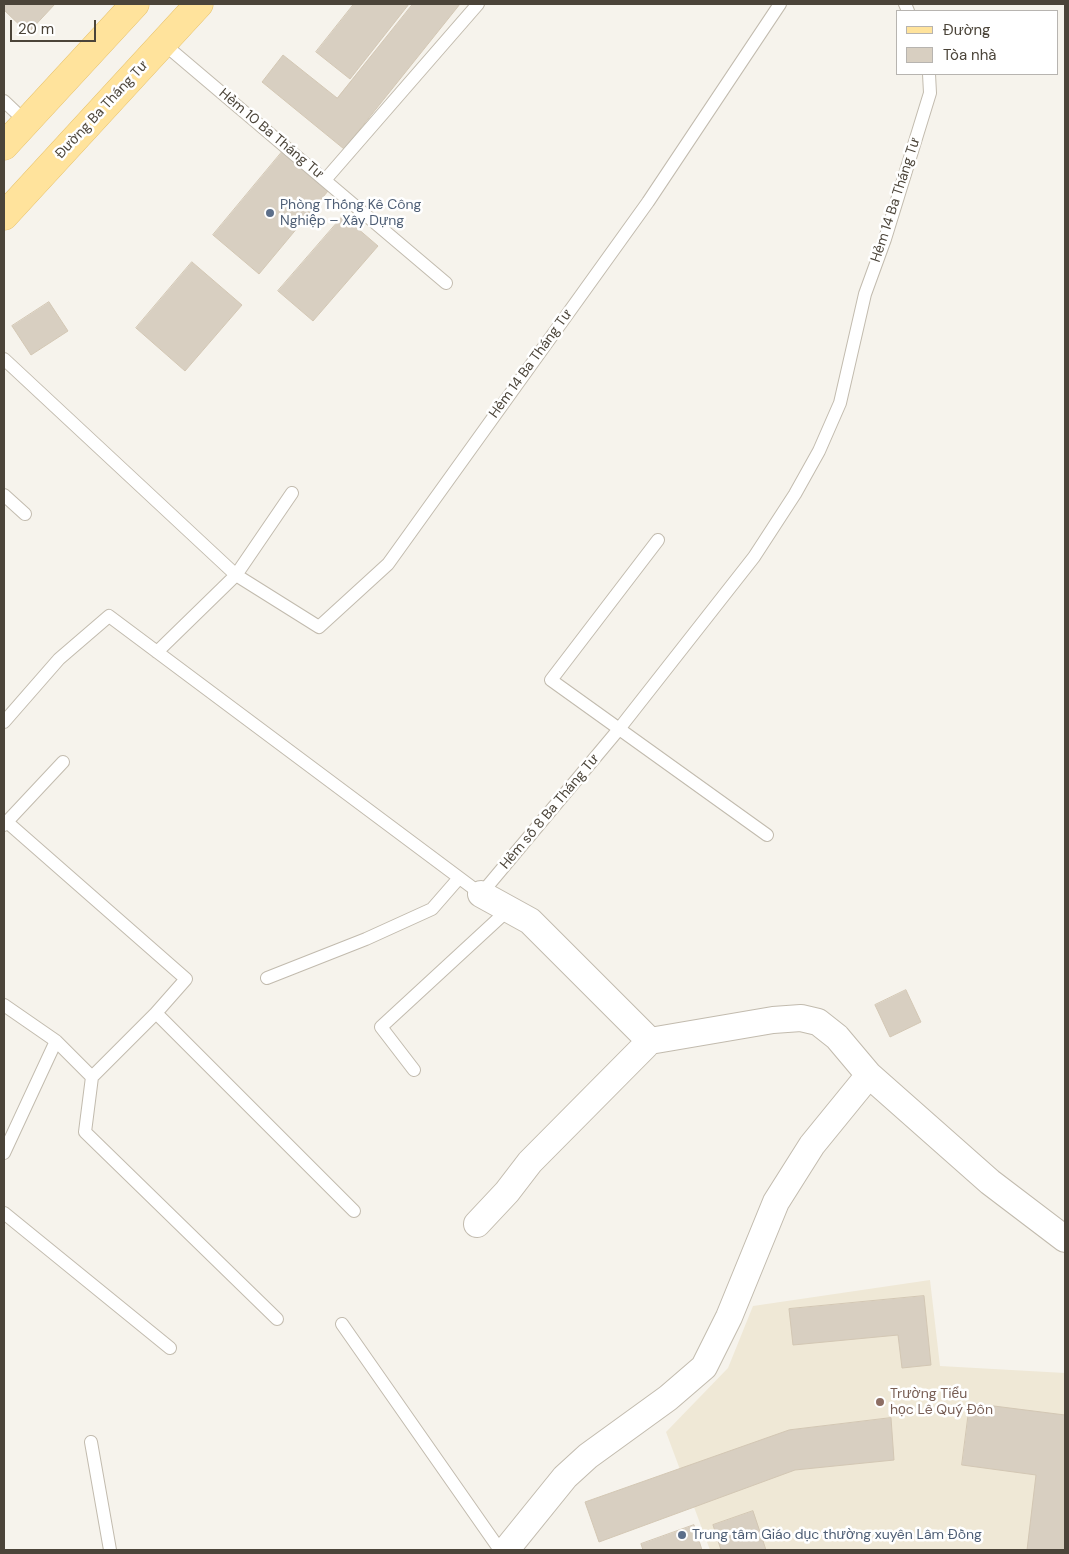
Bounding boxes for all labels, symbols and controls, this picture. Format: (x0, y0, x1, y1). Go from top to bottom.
scale bar (12, 10, 99, 42)
legend (896, 10, 1059, 75)
text: 20 m (18, 19, 54, 39)
text: Đường (943, 20, 991, 40)
text: Tòa nhà (943, 45, 997, 65)
street label: Đường Ba Tháng Tư (52, 57, 152, 163)
street label: Hẻm 10 Ba Tháng Tư (215, 85, 327, 183)
street label: Hẻm 14 Ba Tháng Tư (868, 135, 924, 265)
place label: Phòng Thống Kê Công Nghiệp – Xây Dựng (280, 197, 421, 230)
marker: Phòng Thống Kê Công Nghiệp – Xây Dựng (264, 207, 276, 219)
street label: Hẻm 14 Ba Tháng Tư (486, 306, 576, 422)
street label: Hẻm số 8 Ba Tháng Tư (497, 751, 603, 873)
place label: Trường Tiểu học Lê Quý Đôn (890, 1386, 993, 1418)
marker: Trường Tiểu học Lê Quý Đôn (874, 1396, 886, 1408)
place label: Trung tâm Giáo dục thường xuyên Lâm Đồng (692, 1527, 982, 1543)
marker: Trung tâm Giáo dục thường xuyên Lâm Đồng (676, 1529, 688, 1541)

